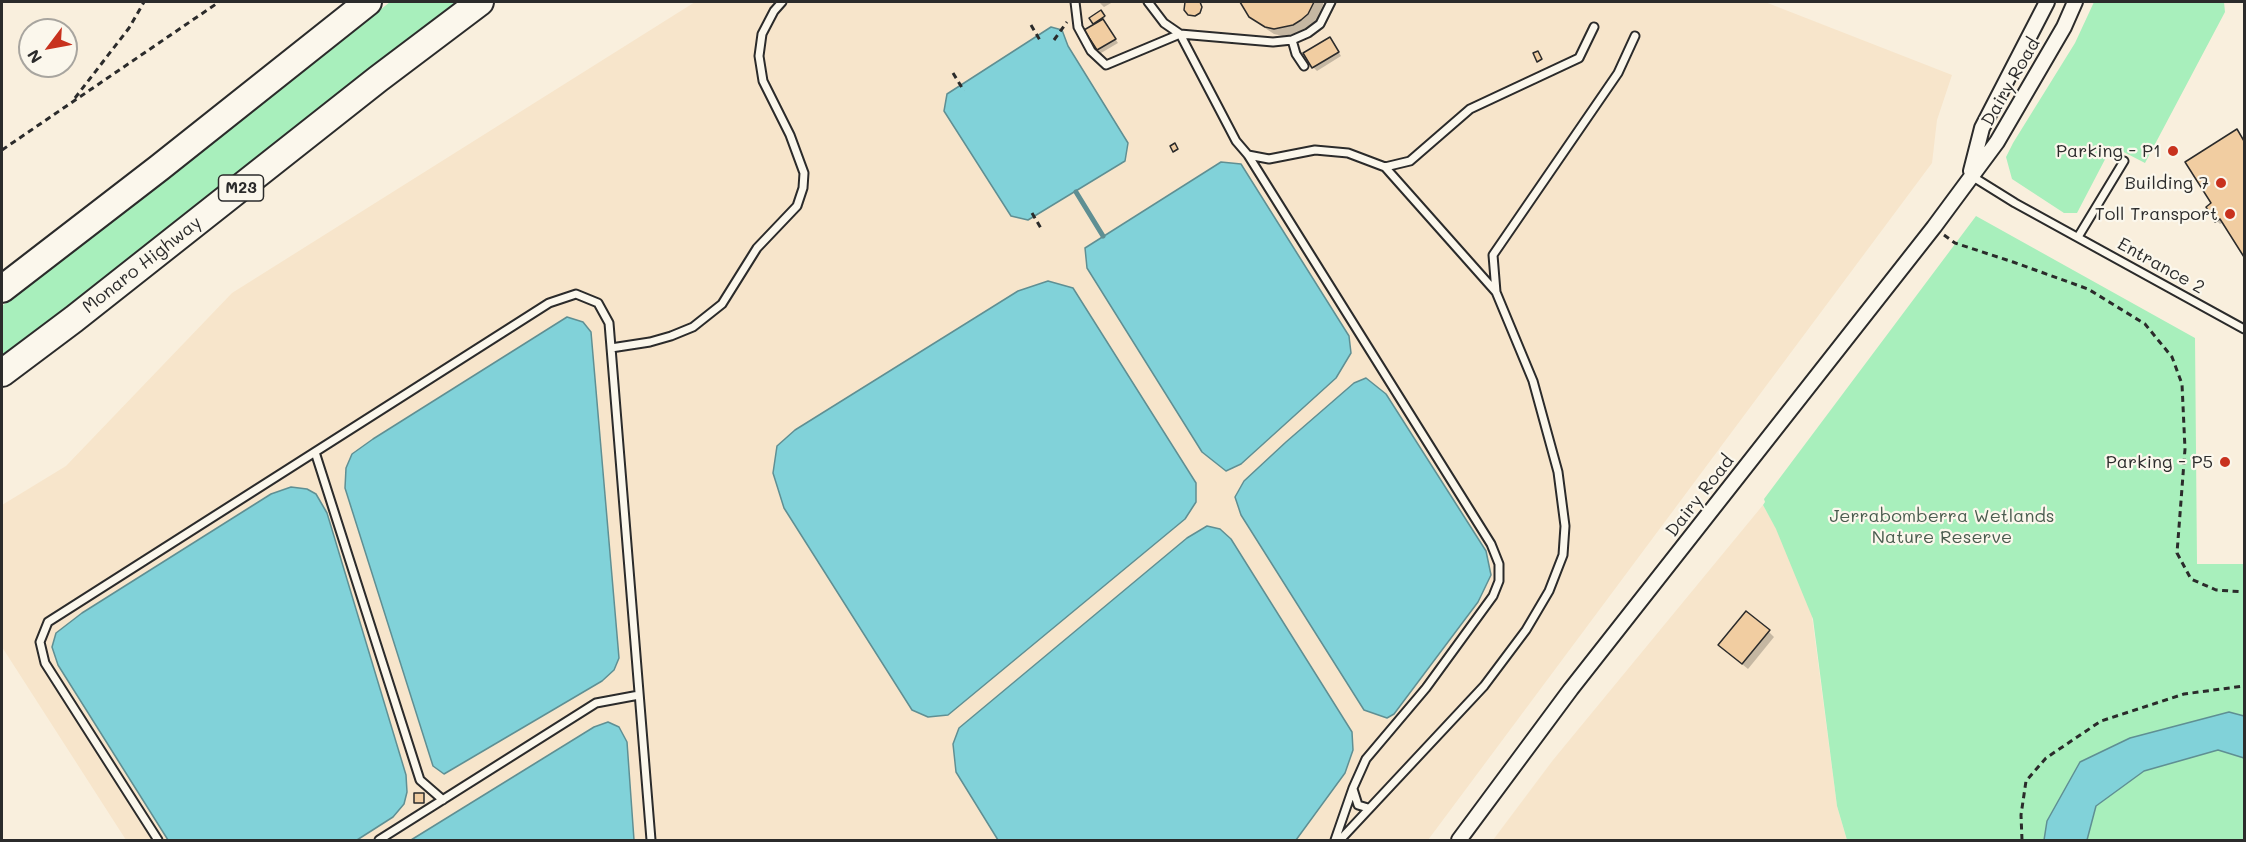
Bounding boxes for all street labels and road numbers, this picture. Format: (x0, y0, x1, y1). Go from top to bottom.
street label: Dairy Road (1977, 34, 2045, 130)
road number: M23 (218, 175, 264, 201)
street label: Monaro Highway (78, 212, 206, 318)
street label: Entrance 2 (2114, 233, 2208, 299)
street label: Dairy Road (1661, 451, 1739, 541)

